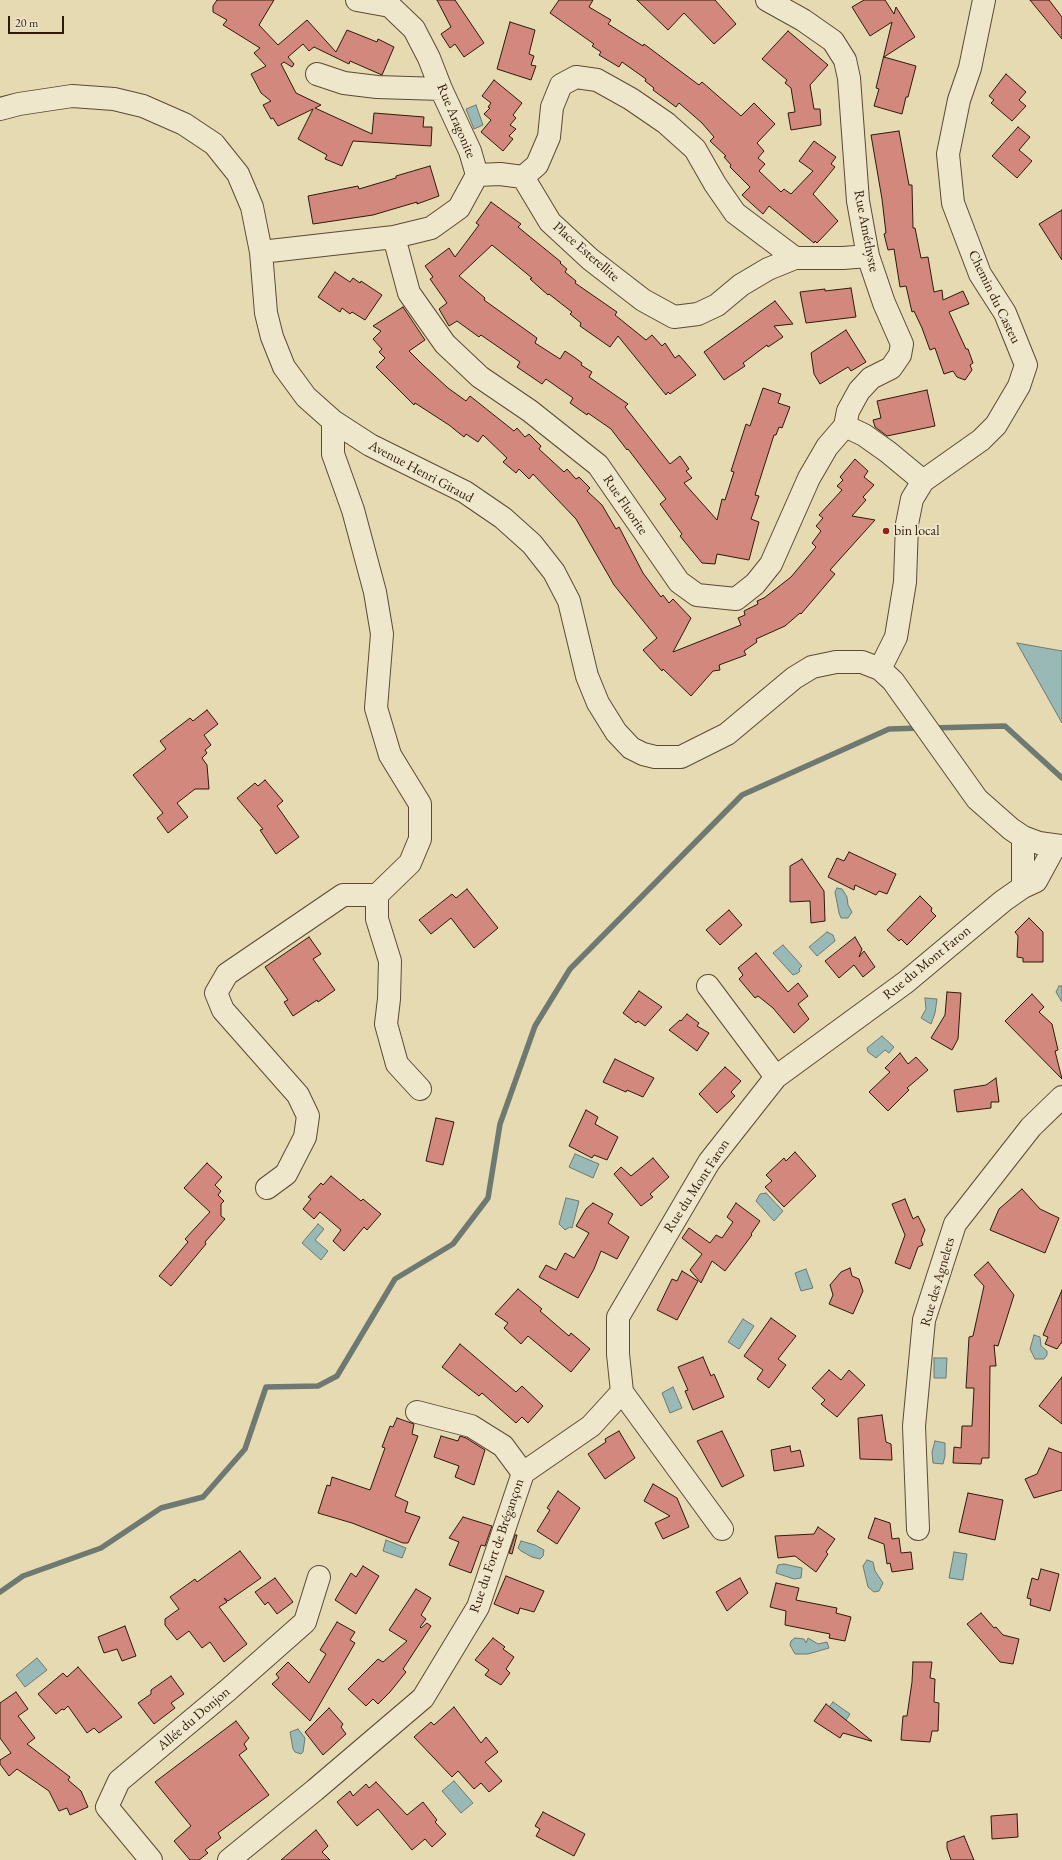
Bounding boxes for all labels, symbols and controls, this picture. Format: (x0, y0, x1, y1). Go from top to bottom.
scale bar (10, 8, 66, 34)
text: 20 m (15, 15, 38, 31)
street label: Rue Aragonite (433, 81, 479, 161)
street label: Rue Améthyste (850, 189, 882, 273)
street label: Place Esterellite (549, 219, 623, 285)
street label: Chemin du Casteu (964, 248, 1024, 346)
street label: Avenue Henri Giraud (366, 437, 476, 507)
street label: Rue Fluorite (599, 472, 651, 538)
place label: bin local (894, 523, 940, 539)
marker: bin local (881, 526, 891, 536)
street label: Rue du Mont Faron (880, 922, 974, 1004)
street label: Rue du Mont Faron (661, 1136, 733, 1236)
street label: Rue des Agnelets (917, 1236, 959, 1328)
street label: Rue du Fort de Brégançon (466, 1477, 528, 1615)
street label: Allée du Donjon (154, 1684, 234, 1754)

